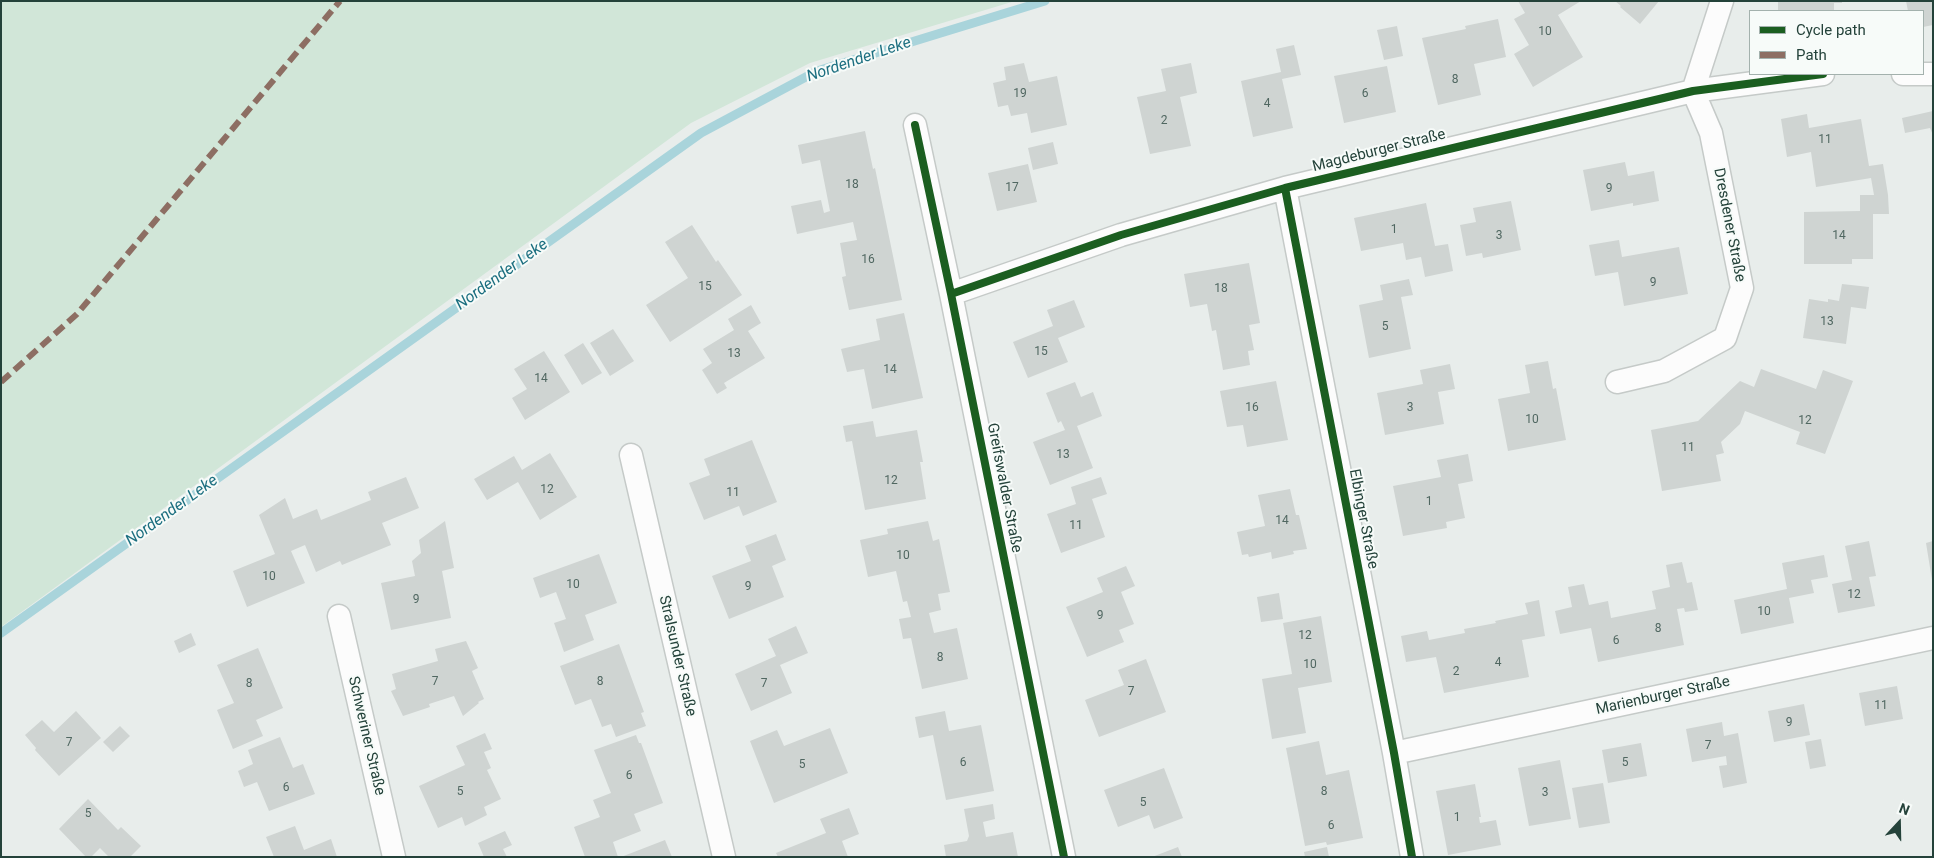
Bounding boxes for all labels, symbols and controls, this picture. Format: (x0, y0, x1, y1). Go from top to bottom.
legend (1749, 10, 1924, 75)
text: Cycle path (1796, 21, 1866, 39)
house number: 10 (1538, 25, 1552, 39)
water label: Nordender Leke (804, 33, 914, 87)
text: Path (1796, 46, 1827, 64)
house number: 8 (1452, 73, 1458, 87)
house number: 19 (1013, 87, 1027, 101)
house number: 6 (1362, 87, 1368, 101)
house number: 4 (1264, 97, 1270, 111)
house number: 2 (1161, 114, 1167, 128)
street label: Magdeburger Straße (1311, 126, 1447, 176)
house number: 11 (1818, 133, 1832, 147)
street label: Dresdener Straße (1709, 167, 1749, 283)
house number: 18 (845, 178, 859, 192)
house number: 17 (1005, 181, 1019, 195)
house number: 9 (1606, 182, 1612, 196)
house number: 1 (1391, 223, 1397, 237)
house number: 3 (1496, 229, 1502, 243)
house number: 14 (1832, 229, 1846, 243)
water label: Nordender Leke (452, 235, 552, 315)
house number: 16 (861, 253, 875, 267)
house number: 9 (1650, 276, 1656, 290)
house number: 15 (698, 280, 712, 294)
house number: 18 (1214, 282, 1228, 296)
house number: 13 (1820, 315, 1834, 329)
house number: 5 (1382, 320, 1388, 334)
house number: 15 (1034, 345, 1048, 359)
house number: 13 (727, 347, 741, 361)
house number: 14 (883, 363, 897, 377)
house number: 14 (534, 372, 548, 386)
house number: 16 (1245, 401, 1259, 415)
house number: 3 (1407, 401, 1413, 415)
house number: 10 (1525, 413, 1539, 427)
house number: 12 (1798, 414, 1812, 428)
street label: Greifswalder Straße (983, 422, 1025, 554)
house number: 11 (1681, 441, 1695, 455)
house number: 13 (1056, 448, 1070, 462)
street label: Elbinger Straße (1344, 468, 1382, 570)
water label: Nordender Leke (122, 471, 222, 551)
house number: 12 (884, 474, 898, 488)
house number: 12 (540, 483, 554, 497)
house number: 11 (726, 486, 740, 500)
house number: 1 (1426, 495, 1432, 509)
house number: 14 (1275, 514, 1289, 528)
house number: 11 (1069, 519, 1083, 533)
house number: 10 (896, 549, 910, 563)
house number: 10 (262, 570, 276, 584)
house number: 10 (566, 578, 580, 592)
house number: 9 (745, 580, 751, 594)
house number: 12 (1847, 588, 1861, 602)
house number: 9 (413, 593, 419, 607)
street label: Stralsunder Straße (654, 594, 700, 718)
house number: 10 (1757, 605, 1771, 619)
house number: 9 (1097, 609, 1103, 623)
house number: 8 (1655, 622, 1661, 636)
house number: 12 (1298, 629, 1312, 643)
house number: 6 (1613, 634, 1619, 648)
house number: 8 (937, 651, 943, 665)
house number: 4 (1495, 656, 1501, 670)
house number: 10 (1303, 658, 1317, 672)
house number: 2 (1453, 665, 1459, 679)
street label: Marienburger Straße (1594, 673, 1732, 719)
street label: Schweriner Straße (344, 675, 388, 797)
house number: 7 (432, 675, 438, 689)
house number: 8 (597, 675, 603, 689)
house number: 8 (246, 677, 252, 691)
house number: 7 (761, 677, 767, 691)
house number: 7 (1128, 685, 1134, 699)
house number: 11 (1874, 699, 1888, 713)
house number: 9 (1786, 716, 1792, 730)
house number: 7 (66, 736, 72, 750)
house number: 7 (1705, 739, 1711, 753)
house number: 6 (960, 756, 966, 770)
house number: 5 (1622, 756, 1628, 770)
house number: 5 (799, 758, 805, 772)
house number: 6 (626, 769, 632, 783)
house number: 6 (283, 781, 289, 795)
house number: 5 (457, 785, 463, 799)
house number: 8 (1321, 785, 1327, 799)
house number: 3 (1542, 786, 1548, 800)
house number: 5 (1140, 796, 1146, 810)
north arrow (1874, 798, 1924, 848)
text: N (1897, 800, 1912, 818)
house number: 5 (85, 807, 91, 821)
house number: 1 (1454, 811, 1460, 825)
house number: 6 (1328, 819, 1334, 833)

